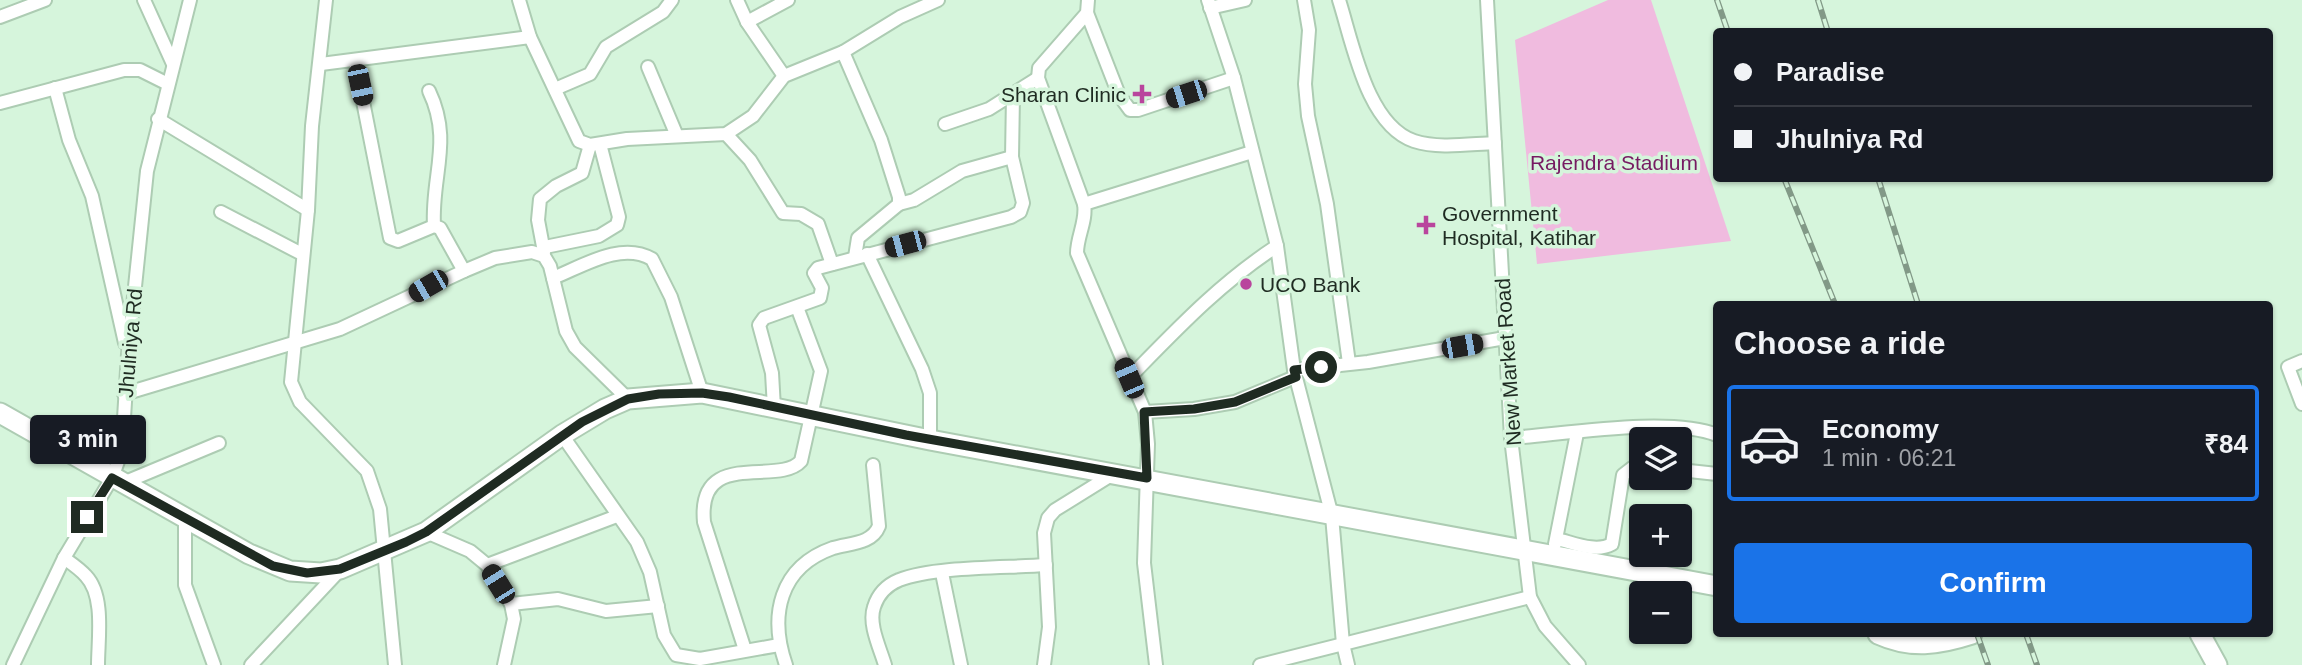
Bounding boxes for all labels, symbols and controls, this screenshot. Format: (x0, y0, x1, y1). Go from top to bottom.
text: Paradise (1776, 57, 1884, 87)
car (346, 62, 375, 108)
car (1163, 78, 1210, 110)
place label: Sharan Clinic (1001, 83, 1126, 106)
marker: Sharan Clinic (1132, 84, 1152, 104)
text: Jhulniya Rd (1776, 124, 1923, 154)
park label: Rajendra Stadium (1530, 151, 1698, 174)
place label: Government Hospital, Katihar (1442, 202, 1596, 249)
marker: Government Hospital, Katihar (1416, 215, 1436, 235)
car (882, 228, 929, 260)
car (405, 266, 452, 306)
place label: UCO Bank (1260, 273, 1361, 296)
marker: UCO Bank (1238, 276, 1254, 292)
street label: New Market Road (1491, 277, 1525, 447)
street label: Jhulniya Rd (114, 287, 146, 399)
text: Choose a ride (1734, 325, 1946, 361)
car (1440, 332, 1485, 360)
route start (1305, 351, 1337, 383)
car (1112, 355, 1147, 401)
icon: car (1738, 412, 1801, 475)
text: Economy (1822, 414, 1939, 444)
callout: 3 min (29, 416, 145, 464)
text: 3 min (58, 426, 118, 452)
map controls (1629, 427, 1692, 644)
button: layers (1629, 427, 1692, 490)
text: ₹84 (2204, 429, 2248, 459)
text: 1 min · 06:21 (1822, 445, 1956, 471)
route end (71, 501, 103, 533)
button: + (1629, 504, 1692, 567)
button: Confirm (1734, 543, 2252, 623)
car (478, 561, 519, 607)
button: − (1629, 581, 1692, 644)

